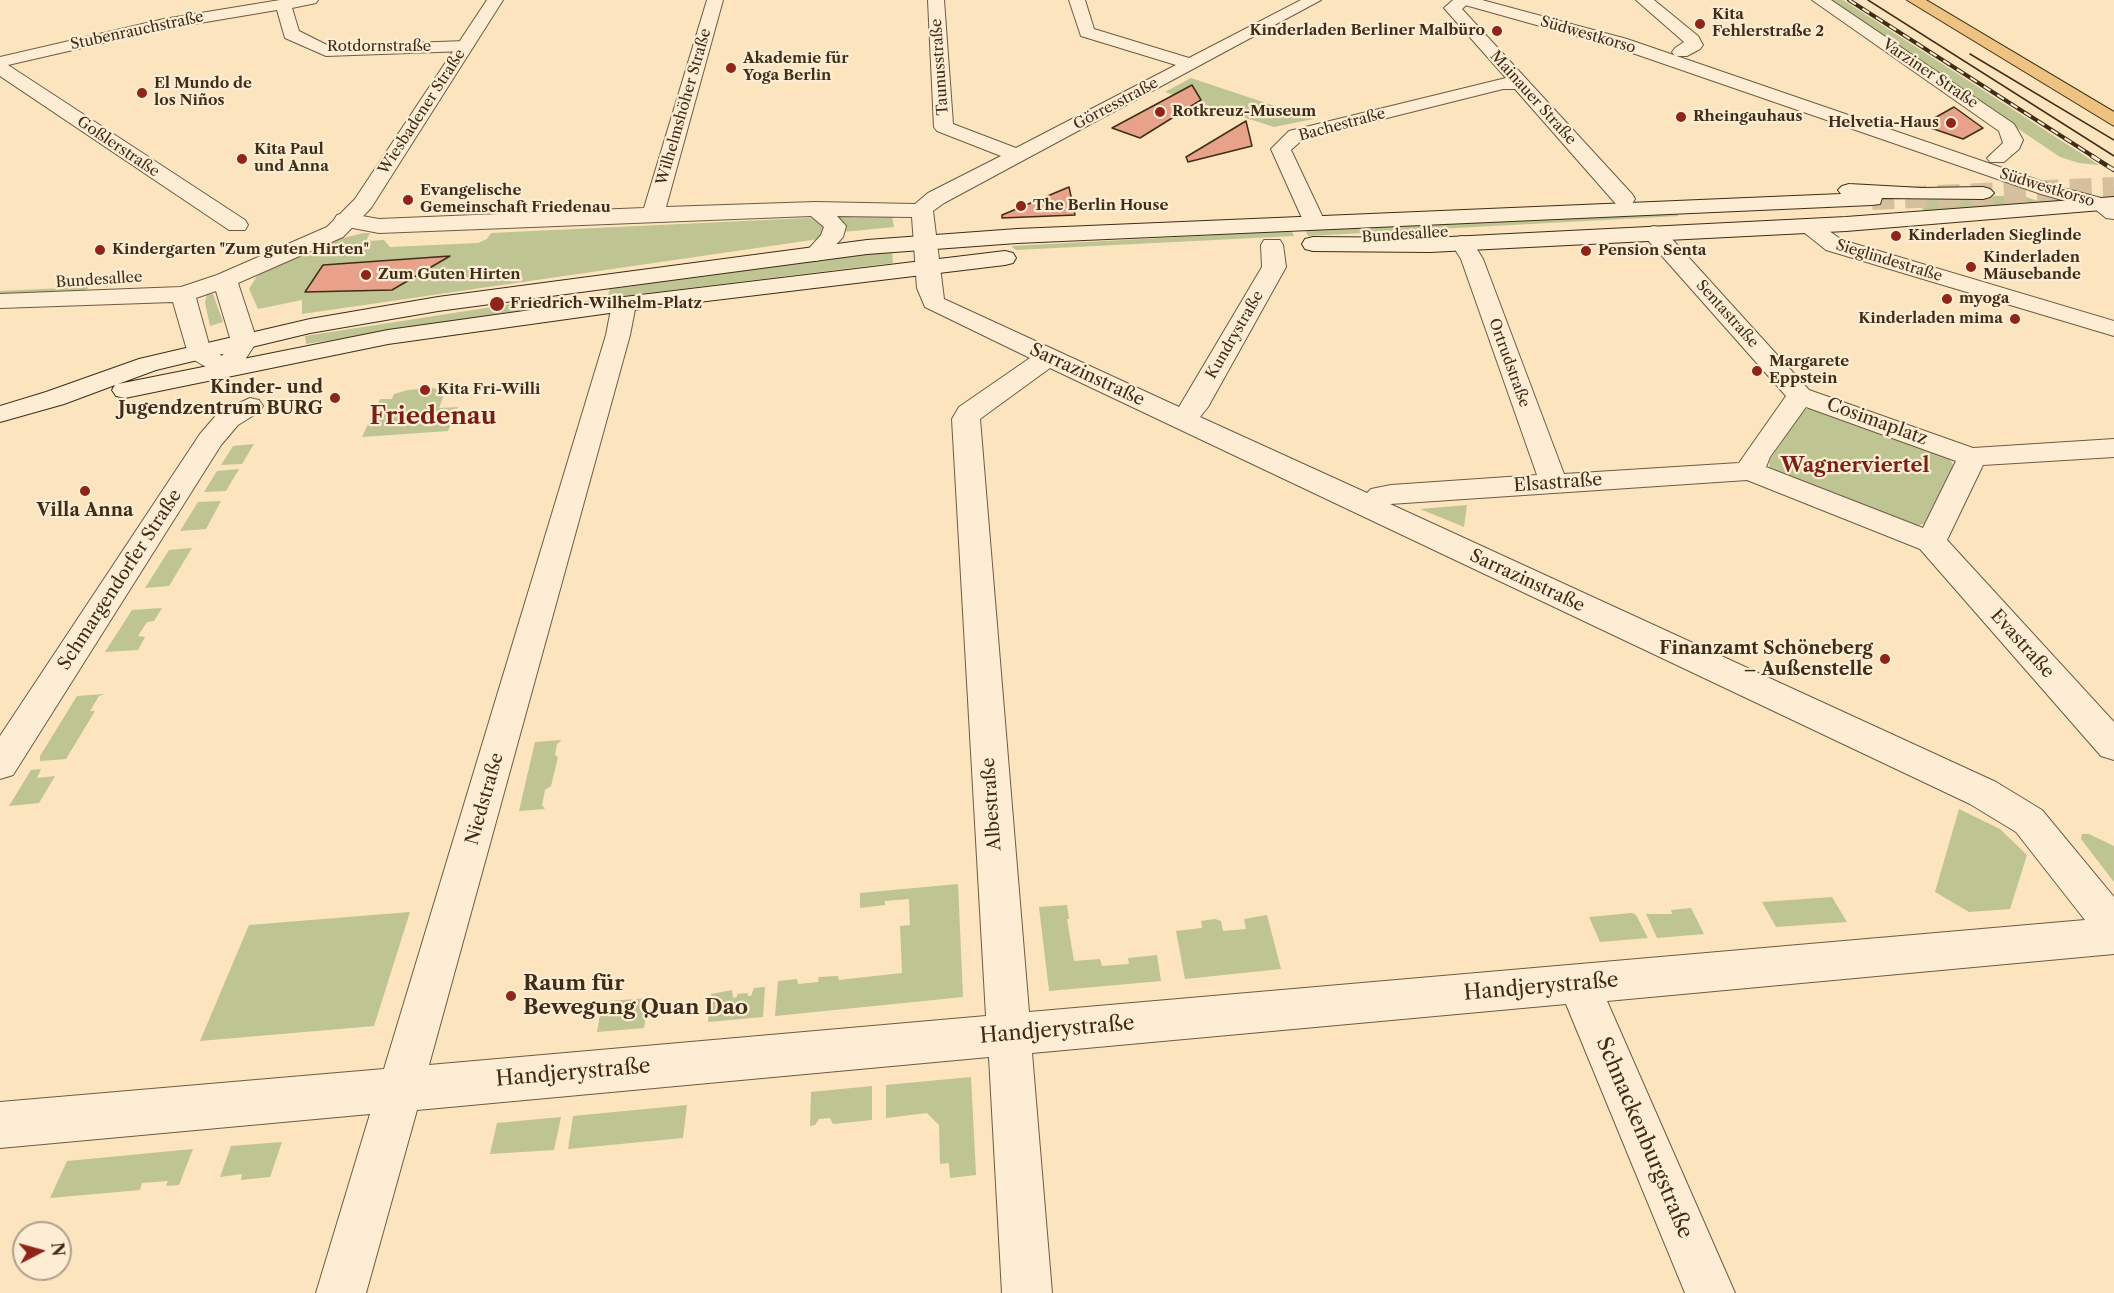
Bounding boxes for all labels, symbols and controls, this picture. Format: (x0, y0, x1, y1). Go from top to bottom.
place label: Kita Fehlerstraße 2 (1712, 6, 1824, 41)
street label: Stubenrauchstraße (69, 8, 205, 54)
street label: Südwestkorso (1538, 13, 1638, 57)
marker: Kita Fehlerstraße 2 (1693, 17, 1707, 31)
street label: Taunusstraße (928, 18, 952, 116)
place label: Kinderladen Berliner Malbüro (1250, 22, 1485, 40)
marker: Kinderladen Berliner Malbüro (1490, 24, 1504, 38)
street label: Wilhelmshöher Straße (653, 27, 715, 187)
street label: Varziner Straße (1879, 35, 1981, 113)
street label: Rotdornstraße (327, 38, 431, 56)
street label: Wiesbadener Straße (375, 46, 469, 178)
street label: Mainauer Straße (1486, 47, 1580, 149)
place label: Akademie für Yoga Berlin (743, 50, 849, 85)
marker: Akademie für Yoga Berlin (724, 61, 738, 75)
street label: Görresstraße (1071, 74, 1161, 134)
place label: El Mundo de los Niños (154, 75, 252, 110)
marker: El Mundo de los Niños (135, 86, 149, 100)
place label: Rotkreuz-Museum (1172, 103, 1316, 121)
marker: Rotkreuz-Museum (1153, 105, 1167, 119)
street label: Bachestraße (1297, 105, 1387, 145)
place label: Rheingauhaus (1693, 108, 1803, 126)
marker: Rheingauhaus (1674, 110, 1688, 124)
street label: Goßlerstraße (73, 113, 163, 181)
place label: Helvetia-Haus (1828, 114, 1939, 132)
marker: Helvetia-Haus (1944, 116, 1958, 130)
place label: Kita Paul und Anna (254, 141, 329, 176)
marker: Kita Paul und Anna (235, 152, 249, 166)
street label: Südwestkorso (1997, 165, 2097, 211)
place label: Evangelische Gemeinschaft Friedenau (420, 182, 611, 217)
marker: Evangelische Gemeinschaft Friedenau (401, 193, 415, 207)
place label: The Berlin House (1033, 197, 1168, 215)
marker: The Berlin House (1014, 199, 1028, 213)
street label: Bundesallee (1361, 223, 1449, 247)
place label: Kinderladen Sieglinde (1908, 227, 2081, 245)
marker: Kinderladen Sieglinde (1889, 229, 1903, 243)
street label: Sieglindestraße (1834, 236, 1944, 286)
place label: Kindergarten "Zum guten Hirten" (112, 241, 369, 259)
place label: Pension Senta (1598, 242, 1707, 260)
marker: Kindergarten "Zum guten Hirten" (93, 243, 107, 257)
marker: Pension Senta (1579, 244, 1593, 258)
place label: Kinderladen Mäusebande (1983, 249, 2081, 284)
marker: Kinderladen Mäusebande (1964, 260, 1978, 274)
place label: Zum Guten Hirten (378, 266, 521, 284)
street label: Bundesallee (55, 268, 143, 292)
marker: Zum Guten Hirten (359, 268, 373, 282)
street label: Sentastraße (1692, 276, 1762, 352)
street label: Kundrystraße (1203, 288, 1267, 382)
place label: myoga (1959, 290, 2009, 308)
marker: myoga (1940, 292, 1954, 306)
marker: Friedrich-Wilhelm-Platz (488, 295, 506, 313)
place label: Friedrich-Wilhelm-Platz (510, 295, 702, 313)
place label: Kinderladen mima (1858, 310, 2003, 328)
marker: Kinderladen mima (2008, 312, 2022, 326)
street label: Ortrudstraße (1485, 316, 1533, 410)
street label: Sarrazinstraße (1026, 339, 1148, 411)
place label: Margarete Eppstein (1769, 353, 1849, 388)
marker: Margarete Eppstein (1750, 364, 1764, 378)
place label: Kinder- und Jugendzentrum BURG (118, 377, 323, 420)
place label: Kita Fri-Willi (437, 381, 540, 399)
marker: Kita Fri-Willi (418, 383, 432, 397)
marker: Kinder- und Jugendzentrum BURG (328, 391, 342, 405)
street label: Cosimaplatz (1823, 394, 1931, 450)
district label: Friedenau (369, 403, 497, 431)
district label: Wagnerviertel (1781, 454, 1929, 478)
street label: Elsastraße (1513, 469, 1603, 497)
marker: Villa Anna (78, 484, 92, 498)
street label: Schmargendorfer Straße (53, 486, 187, 674)
place label: Villa Anna (37, 500, 133, 522)
street label: Sarrazinstraße (1466, 545, 1588, 617)
street label: Evastraße (1986, 605, 2058, 683)
place label: Finanzamt Schöneberg – Außenstelle (1659, 638, 1873, 680)
marker: Finanzamt Schöneberg – Außenstelle (1878, 652, 1892, 666)
street label: Niedstraße (462, 750, 508, 848)
street label: Albestraße (978, 757, 1006, 851)
street label: Handjerystraße (1463, 968, 1619, 1006)
place label: Raum für Bewegung Quan Dao (523, 971, 748, 1021)
marker: Raum für Bewegung Quan Dao (504, 989, 518, 1003)
street label: Handjerystraße (979, 1011, 1135, 1049)
street label: Schnackenburgstraße (1590, 1034, 1698, 1242)
street label: Handjerystraße (495, 1054, 651, 1092)
north arrow (12, 1221, 72, 1281)
text: N (47, 1241, 69, 1257)

